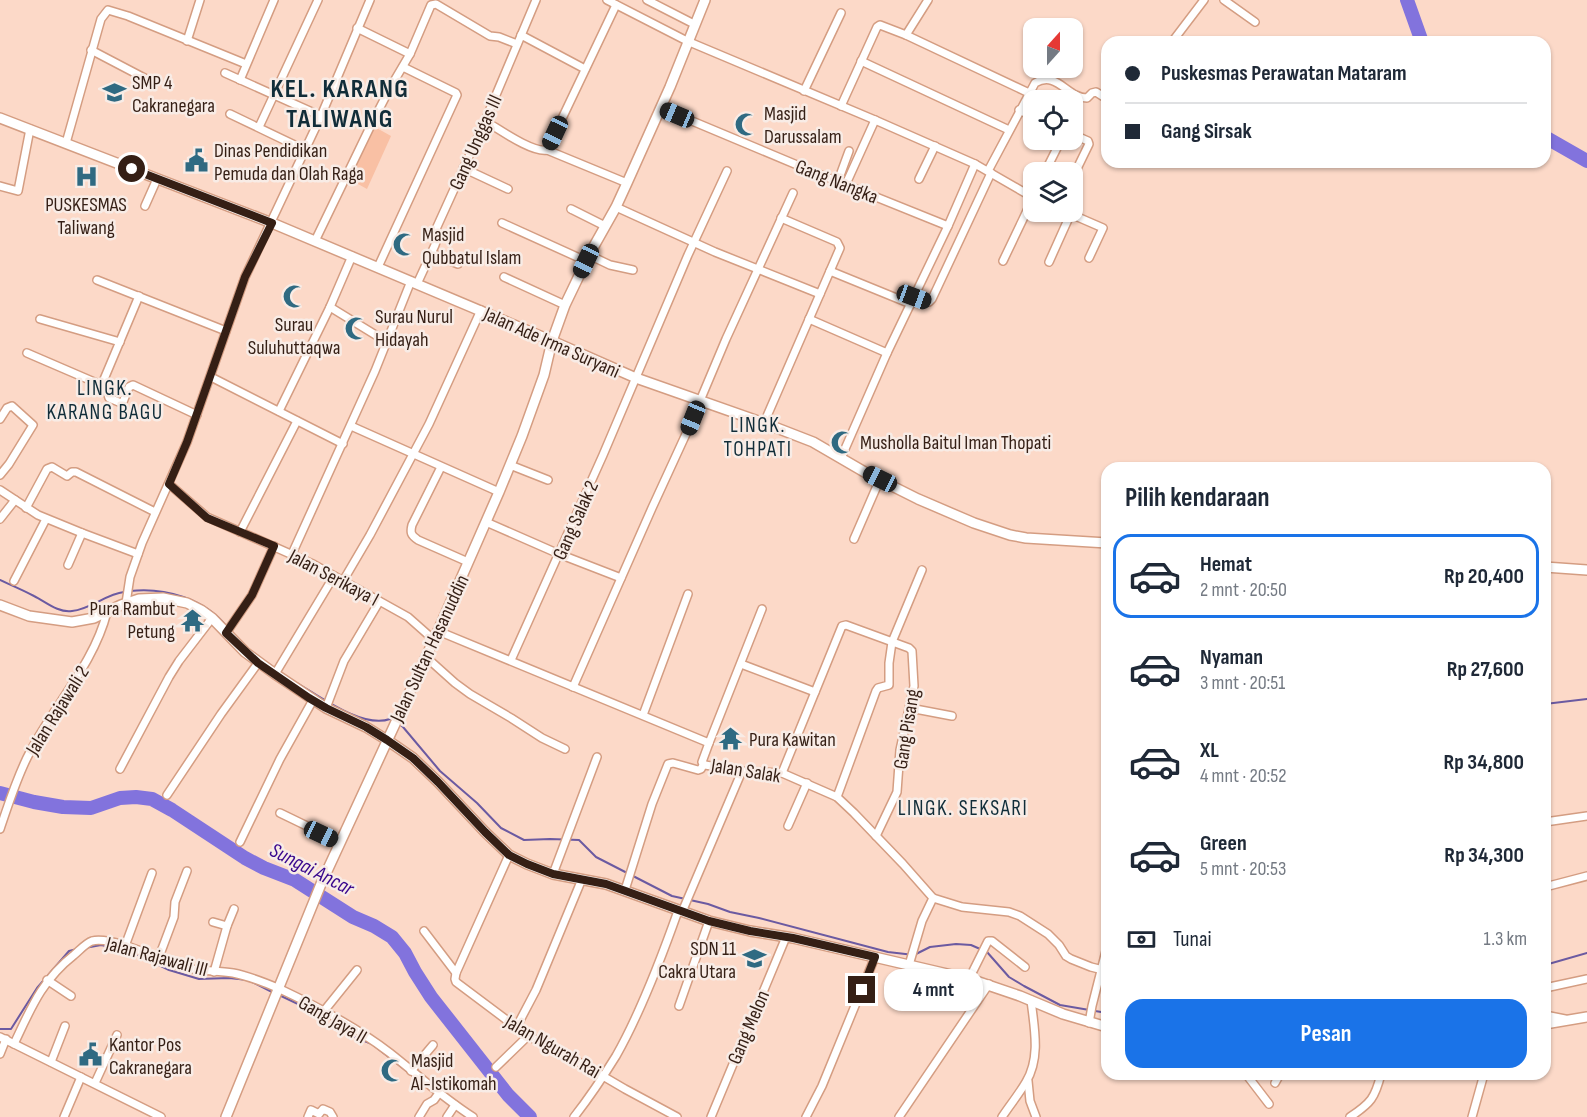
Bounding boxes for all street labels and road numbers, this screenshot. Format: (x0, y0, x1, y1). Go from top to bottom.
street label: Gang Unggas III (444, 91, 508, 194)
street label: Gang Nangka (792, 154, 881, 209)
street label: Jalan Ade Irma Suryani (479, 302, 623, 384)
street label: Gang Salak 2 (548, 477, 604, 564)
street label: Jalan Serikaya I (284, 544, 383, 612)
street label: Jalan Sultan Hasanuddin (385, 571, 475, 727)
street label: Jalan Rajawali 2 (20, 661, 95, 760)
street label: Gang Pisang (889, 687, 925, 771)
street label: Jalan Salak (708, 753, 783, 788)
street label: Jalan Rajawali III (102, 932, 210, 982)
street label: Gang Melon (723, 987, 775, 1068)
street label: Gang Jaya II (294, 991, 371, 1049)
street label: Jalan Ngurah Rai (499, 1009, 605, 1084)

